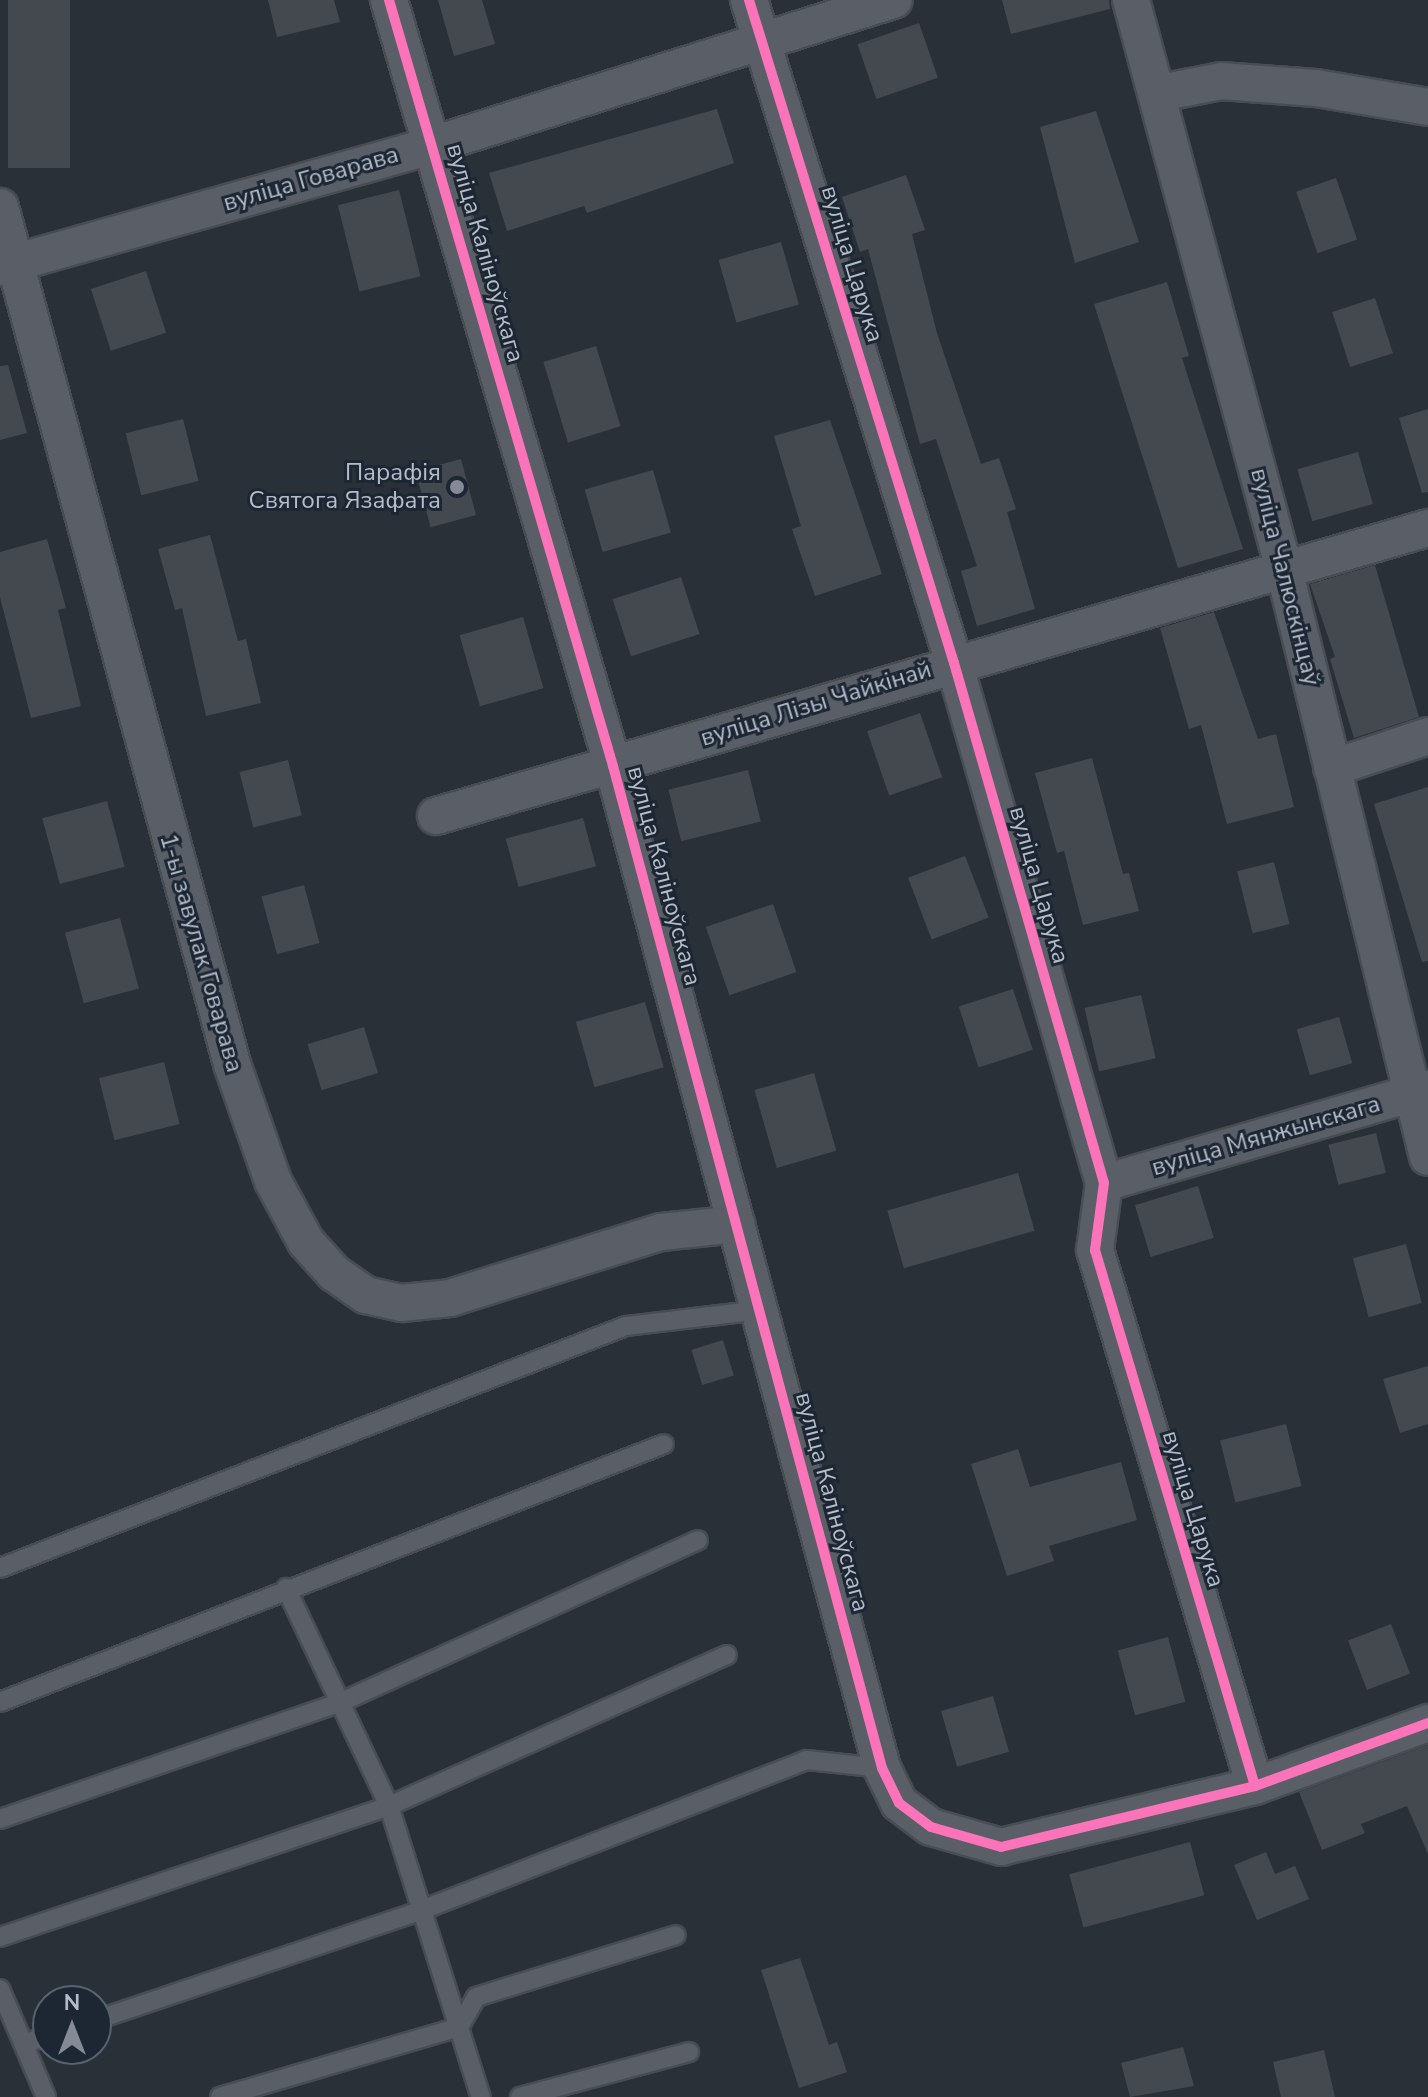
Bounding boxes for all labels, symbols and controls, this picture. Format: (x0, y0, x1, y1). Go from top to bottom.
street label: вуліца Говарава (220, 140, 402, 218)
street label: вуліца Каліноўскага (440, 140, 530, 366)
street label: вуліца Царука (815, 182, 889, 346)
place label: Парафія Святога Язафата (248, 459, 441, 515)
street label: вуліца Чалюскінцаў (1244, 465, 1326, 689)
marker: Парафія Святога Язафата (448, 478, 466, 496)
street label: вуліца Лізы Чайкінай (697, 655, 935, 753)
street label: вуліца Каліноўскага (621, 763, 707, 989)
street label: вуліца Царука (1003, 803, 1075, 967)
street label: 1-ы завулак Говарава (153, 830, 249, 1076)
street label: вуліца Мянжынскага (1148, 1090, 1384, 1182)
street label: вуліца Каліноўскага (789, 1389, 875, 1615)
street label: вуліца Царука (1156, 1427, 1230, 1591)
north arrow (32, 1985, 112, 2065)
text: N (64, 1988, 80, 2018)

